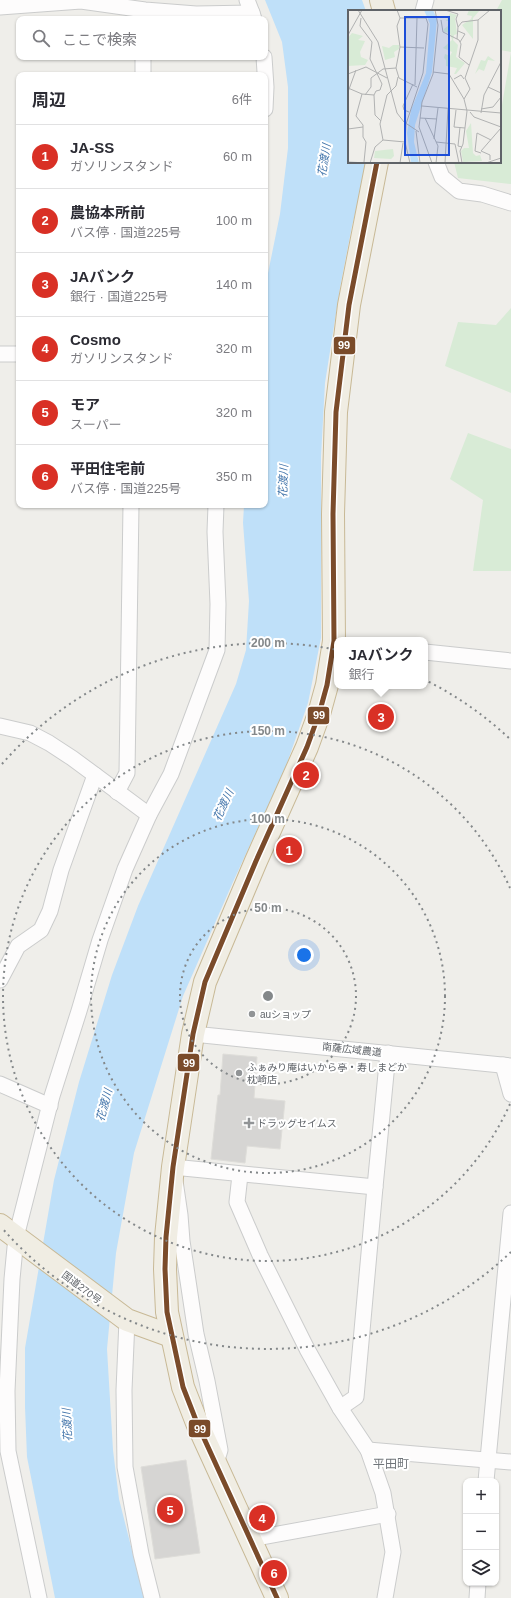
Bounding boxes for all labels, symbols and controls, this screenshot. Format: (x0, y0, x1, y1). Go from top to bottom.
inset map (348, 10, 501, 163)
search box (16, 16, 268, 60)
icon: search (30, 27, 52, 49)
text: ここで検索 (62, 31, 137, 48)
text: 周辺 (32, 91, 66, 110)
text: 6件 (232, 92, 252, 107)
text: JA-SS (70, 139, 114, 156)
water label: 花渡川 (315, 142, 333, 177)
text: 1 (41, 149, 49, 164)
text: 60 m (223, 149, 252, 164)
text: ガソリンスタンド (70, 159, 174, 174)
text: 農協本所前 (70, 204, 145, 221)
text: 2 (41, 213, 49, 228)
text: 100 m (216, 213, 252, 228)
text: バス停 · 国道225号 (70, 225, 181, 240)
text: JAバンク (70, 268, 135, 285)
text: 3 (41, 277, 49, 292)
text: 140 m (216, 277, 252, 292)
text: 銀行 · 国道225号 (70, 289, 168, 304)
text: Cosmo (70, 331, 121, 348)
line badge: 99 (333, 336, 356, 355)
text: 99 (338, 339, 350, 351)
text: 4 (41, 341, 49, 356)
text: 320 m (216, 341, 252, 356)
text: ガソリンスタンド (70, 351, 174, 366)
text: モア (70, 396, 100, 413)
text: 5 (41, 405, 49, 420)
text: 320 m (216, 405, 252, 420)
text: スーパー (70, 417, 122, 432)
text: 平田住宅前 (70, 460, 145, 477)
water label: 花渡川 (276, 463, 290, 498)
text: 6 (41, 469, 49, 484)
text: 350 m (216, 469, 252, 484)
text: バス停 · 国道225号 (70, 481, 181, 496)
text: 200 m (251, 636, 285, 650)
popup (334, 637, 428, 689)
text: JAバンク (349, 646, 413, 663)
text: 銀行 (349, 667, 375, 682)
pin: 3 (368, 702, 394, 732)
line badge: 99 (307, 706, 330, 725)
text: 99 (313, 709, 325, 721)
text: 150 m (251, 724, 285, 738)
pin: 2 (293, 760, 319, 790)
water label: 花渡川 (211, 787, 236, 822)
text: 100 m (251, 812, 285, 826)
pin: 1 (276, 835, 302, 865)
text: 50 m (254, 901, 282, 915)
your location (294, 945, 314, 965)
centre of rings (261, 989, 275, 1003)
marker: auショップ (247, 1009, 257, 1019)
place label: auショップ (260, 1009, 311, 1020)
street label: 南薩広域農道 (322, 1041, 382, 1058)
line badge: 99 (177, 1053, 200, 1072)
text: 99 (183, 1057, 195, 1069)
place label: ふぁみり庵はいから亭・寿しまどか 枕崎店 (247, 1062, 407, 1085)
marker: ふぁみり庵はいから亭・寿しまどか 枕崎店 (234, 1068, 244, 1078)
water label: 花渡川 (94, 1087, 114, 1122)
marker: ドラッグセイムス (244, 1118, 254, 1128)
place label: ドラッグセイムス (257, 1118, 337, 1129)
street label: 国道270号 (60, 1269, 104, 1306)
water label: 花渡川 (60, 1407, 74, 1442)
line badge: 99 (188, 1419, 211, 1438)
text: 99 (194, 1423, 206, 1435)
district label: 平田町 (373, 1457, 409, 1471)
map controls (463, 1478, 499, 1586)
button: + (463, 1478, 499, 1514)
pin: 5 (157, 1495, 183, 1525)
pin: 4 (249, 1503, 275, 1533)
button: − (463, 1514, 499, 1550)
button: layers (463, 1550, 499, 1586)
pin: 6 (261, 1558, 287, 1588)

